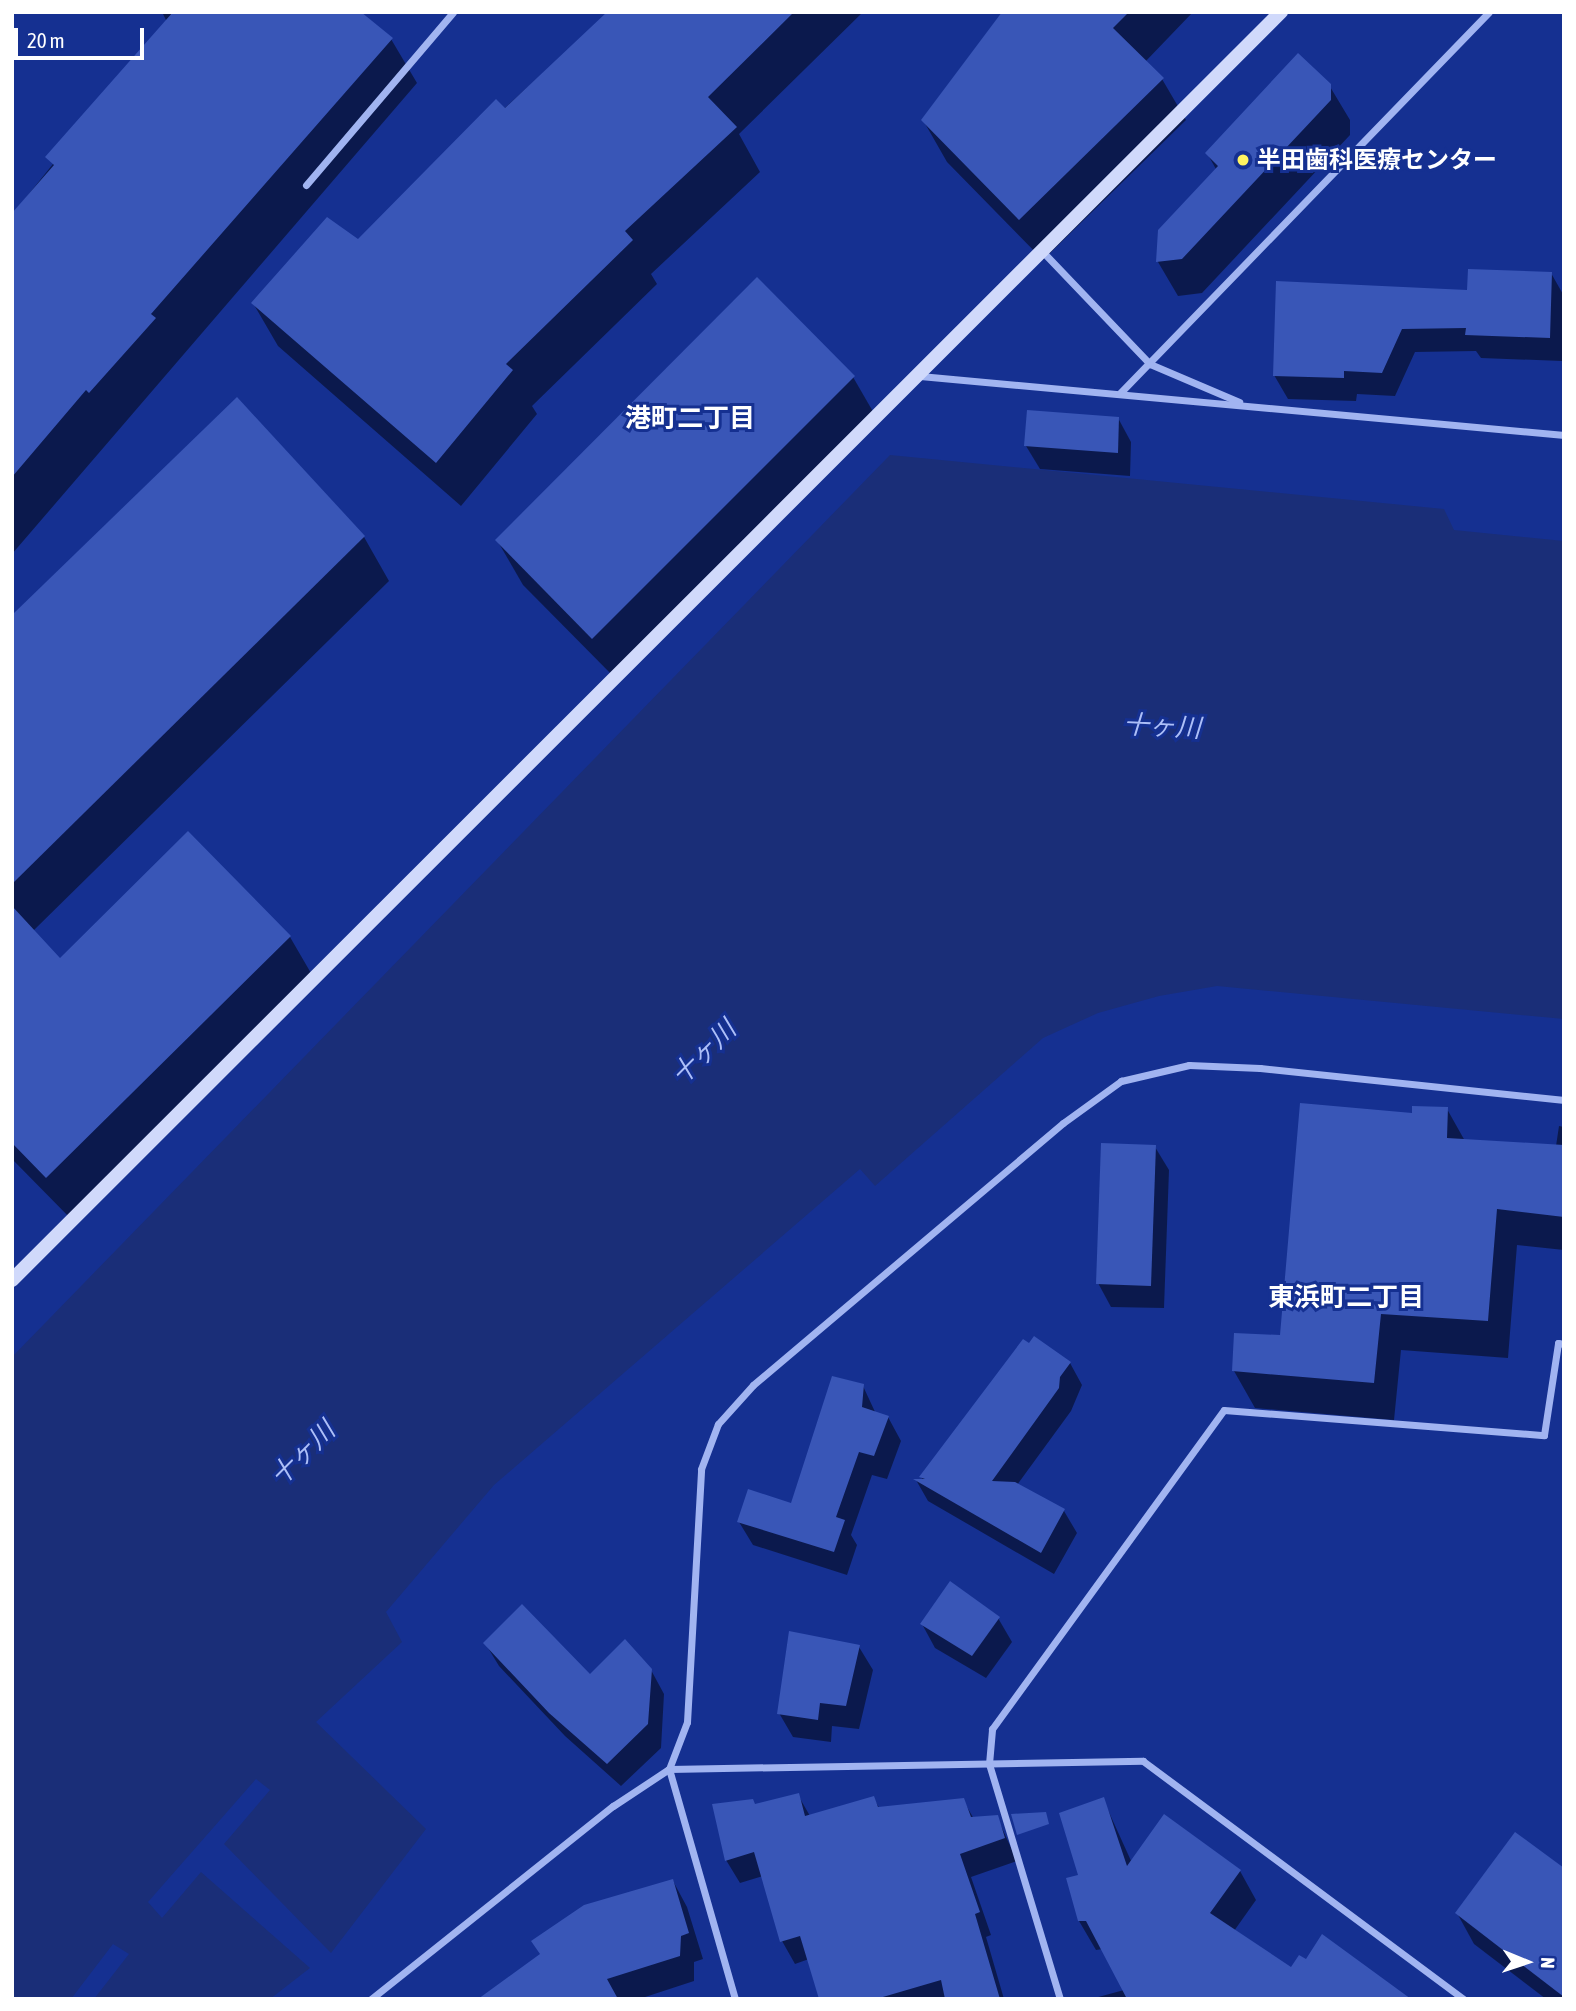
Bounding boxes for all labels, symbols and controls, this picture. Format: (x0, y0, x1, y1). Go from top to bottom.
scale bar (18, 14, 147, 58)
text: 20 m (27, 28, 65, 52)
place label: 半田歯科医療センター (1257, 146, 1497, 174)
marker: 半田歯科医療センター (1235, 152, 1251, 168)
district label: 港町二丁目 (625, 403, 755, 435)
water label: 十ヶ川 (1122, 709, 1202, 745)
water label: 十ヶ川 (665, 1014, 743, 1092)
district label: 東浜町二丁目 (1268, 1282, 1424, 1314)
water label: 十ヶ川 (264, 1415, 342, 1493)
north arrow (1492, 1927, 1562, 1997)
text: N (1537, 1957, 1559, 1969)

